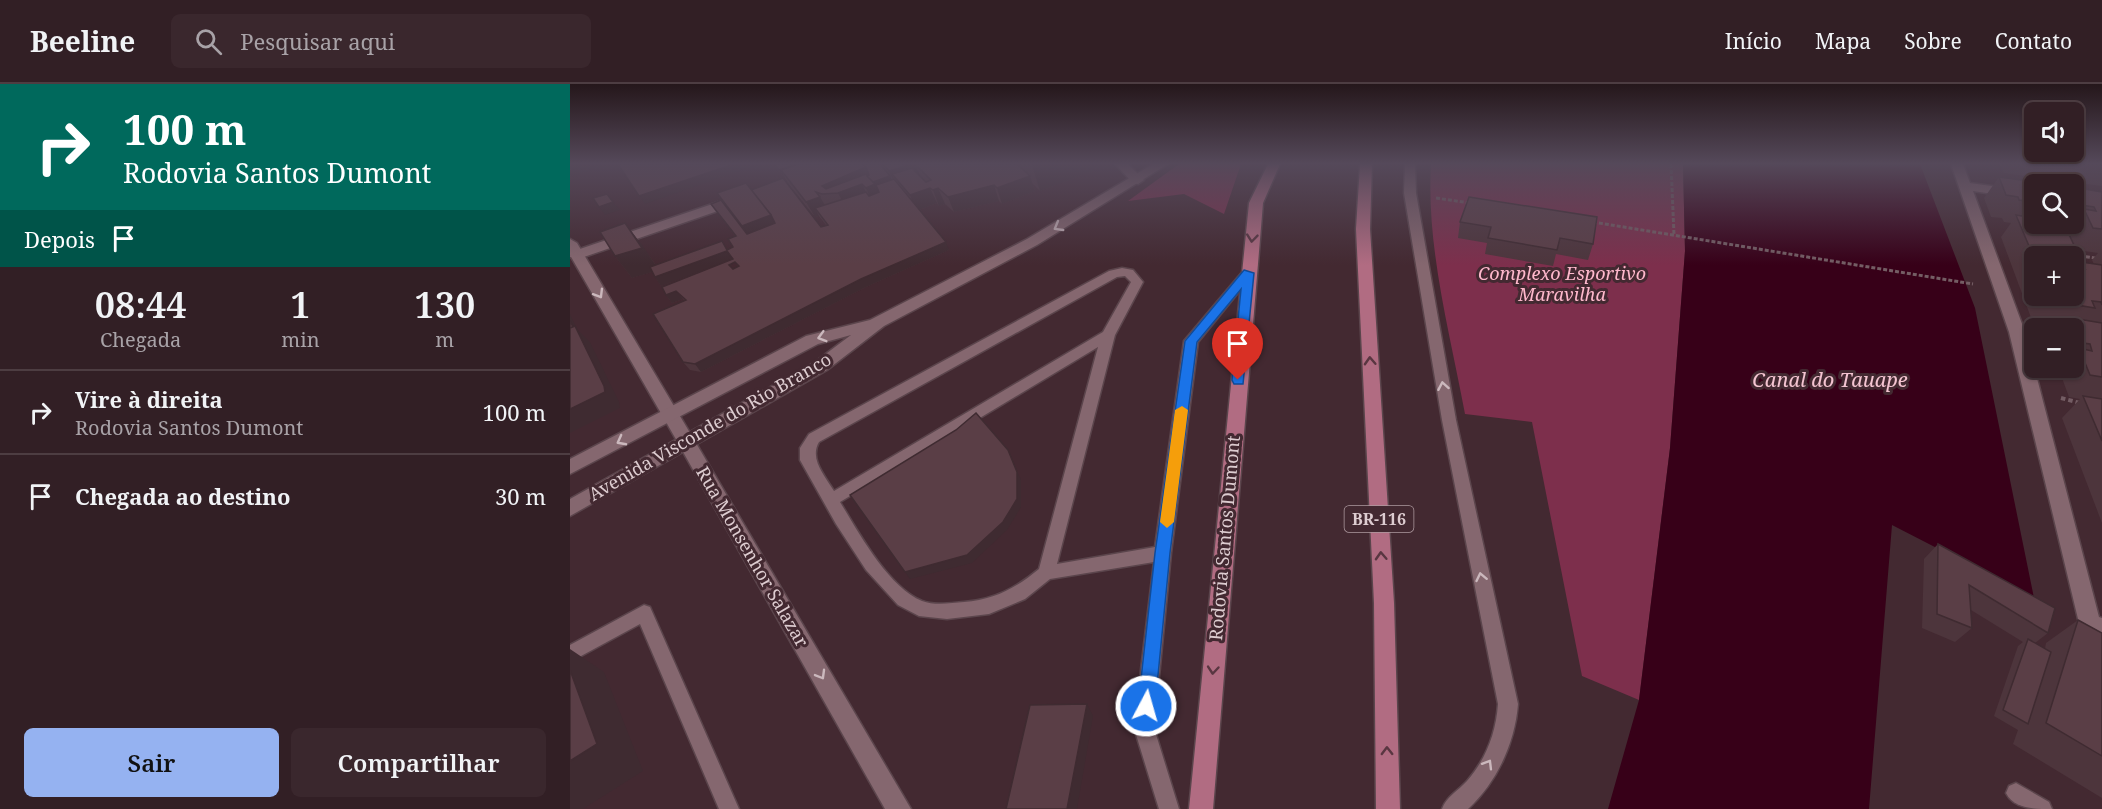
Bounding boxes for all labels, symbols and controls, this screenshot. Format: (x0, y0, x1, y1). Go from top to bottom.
search box (171, 14, 591, 68)
text: Beeline (30, 22, 135, 60)
icon: search (192, 25, 225, 58)
text: Pesquisar aqui (240, 26, 395, 56)
text: Início (1725, 27, 1782, 55)
text: Mapa (1815, 27, 1871, 55)
text: Sobre (1904, 27, 1962, 55)
text: Contato (1995, 27, 2072, 55)
text: 100 m (123, 100, 247, 157)
map controls (2024, 102, 2084, 378)
button: sound (2024, 102, 2084, 162)
icon: right (24, 108, 102, 186)
text: Rodovia Santos Dumont (123, 154, 431, 191)
button: search (2024, 174, 2084, 234)
one-way arrow (1054, 219, 1065, 231)
icon: arrive (107, 222, 140, 255)
text: Depois (24, 224, 95, 254)
one-way arrow (1246, 233, 1259, 243)
button: + (2024, 246, 2084, 306)
park label: Complexo Esportivo Maravilha (1478, 261, 1646, 306)
text: 08:44 (95, 280, 187, 329)
text: 1 (290, 280, 311, 329)
text: 130 (414, 280, 475, 329)
one-way arrow (592, 288, 604, 298)
pin (1212, 318, 1263, 380)
button: − (2024, 318, 2084, 378)
text: Chegada (100, 326, 181, 353)
text: min (281, 326, 320, 353)
text: m (435, 326, 454, 353)
icon: arrive (1221, 327, 1254, 360)
one-way arrow (817, 330, 827, 343)
street label: Avenida Visconde do Rio Branco (584, 347, 835, 506)
one-way arrow (1364, 356, 1377, 365)
water label: Canal do Tauape (1752, 366, 1908, 393)
one-way arrow (1437, 381, 1449, 390)
text: Vire à direita (75, 384, 223, 414)
icon: right (24, 396, 57, 429)
text: 100 m (483, 397, 546, 427)
text: Rodovia Santos Dumont (75, 414, 303, 441)
one-way arrow (616, 433, 627, 445)
street label: Rodovia Santos Dumont (1203, 434, 1245, 641)
street label: Rua Monsenhor Salazar (691, 462, 815, 652)
icon: arrive (24, 480, 57, 513)
text: Chegada ao destino (75, 481, 290, 511)
text: 30 m (495, 481, 546, 511)
road number: BR-116 (1344, 506, 1414, 532)
one-way arrow (1375, 551, 1388, 560)
one-way arrow (1475, 572, 1488, 582)
one-way arrow (1207, 665, 1220, 674)
one-way arrow (814, 669, 825, 679)
position arrow (1114, 674, 1178, 738)
button: Sair (24, 728, 279, 797)
button: Compartilhar (291, 728, 546, 797)
one-way arrow (1381, 746, 1393, 755)
one-way arrow (1481, 760, 1493, 770)

